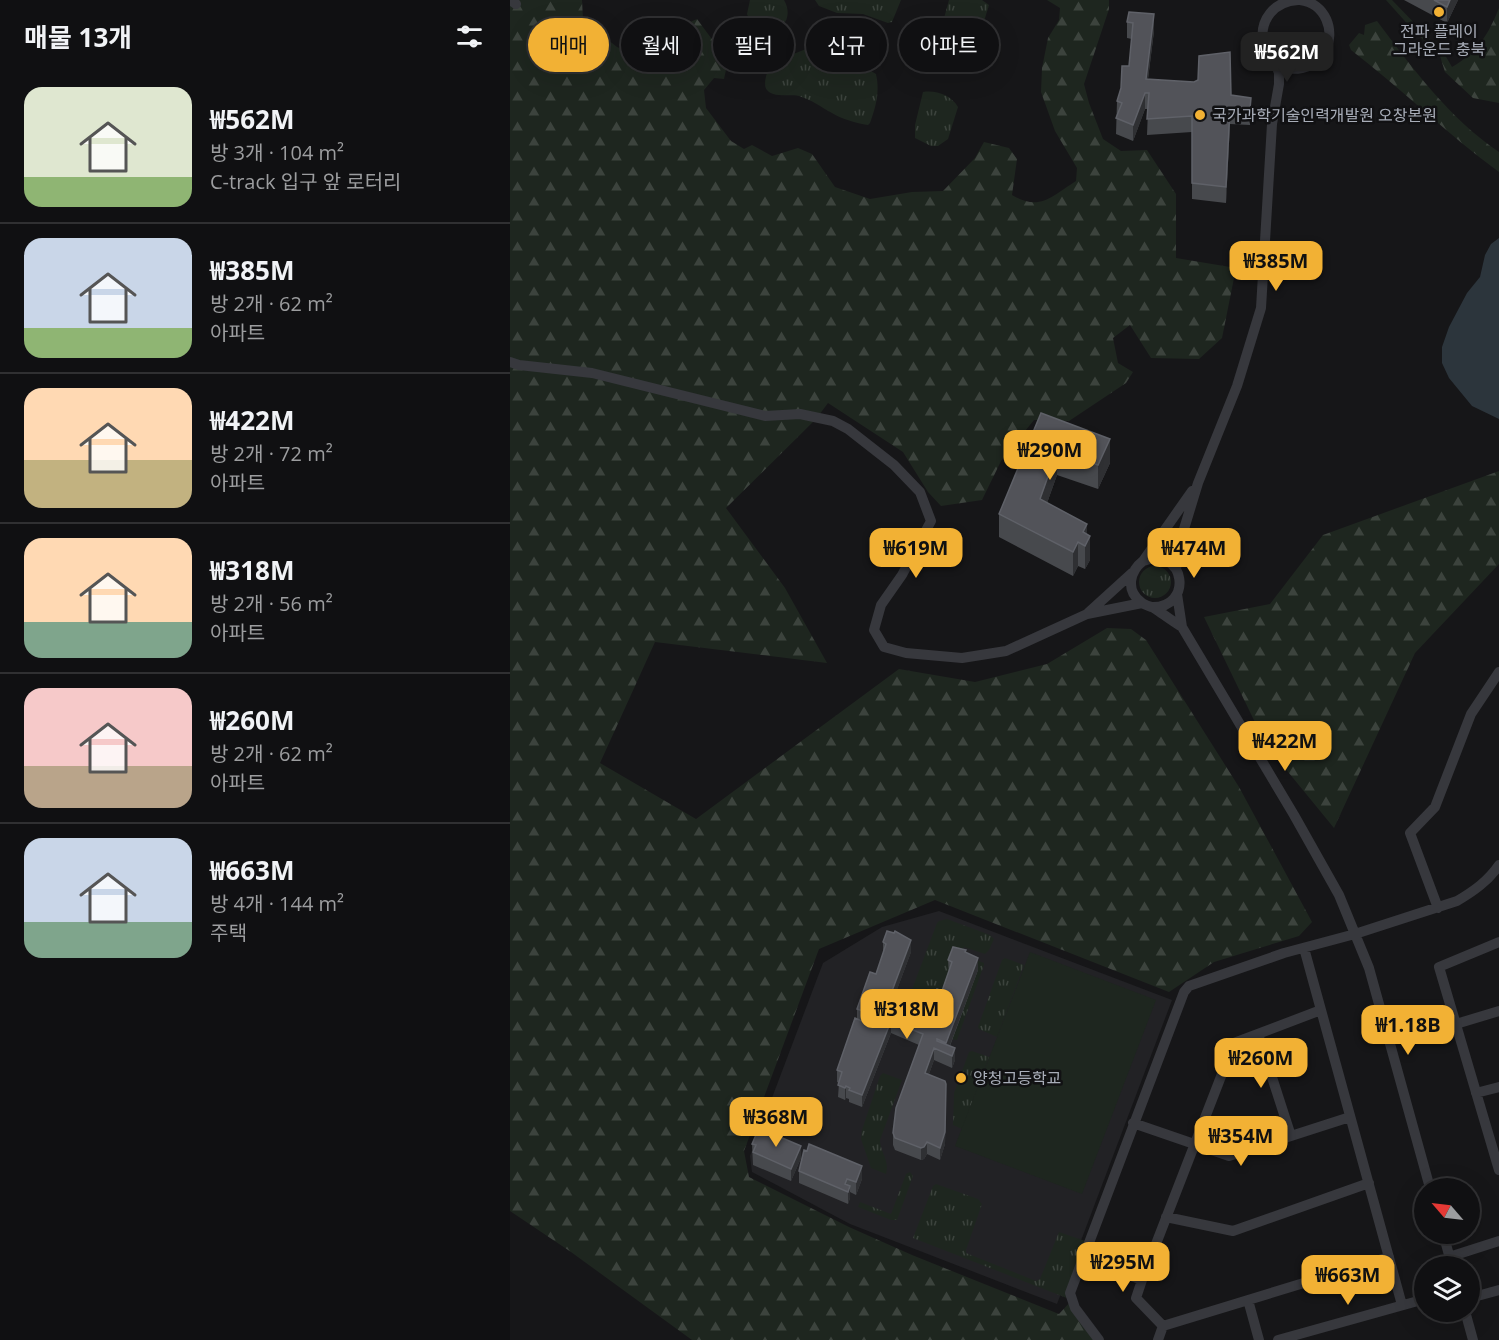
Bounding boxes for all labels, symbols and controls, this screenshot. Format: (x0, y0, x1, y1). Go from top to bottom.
marker: 전파 플레이 그라운드 충북 (1432, 5, 1446, 19)
chip: 매매 (528, 18, 609, 72)
chip: 월세 (621, 18, 701, 72)
chip: 필터 (713, 18, 794, 72)
chip: 신규 (806, 18, 887, 72)
chip: 아파트 (899, 18, 999, 72)
text: 매물 13개 (24, 19, 132, 55)
icon: filters (453, 20, 486, 53)
place label: 전파 플레이 그라운드 충북 (1393, 20, 1485, 60)
pin: ₩562M (1245, 32, 1329, 83)
text: ₩562M (1255, 38, 1319, 65)
text: ₩562M (210, 101, 294, 137)
place label: 국가과학기술인력개발원 오창본원 (1212, 104, 1437, 126)
marker: 국가과학기술인력개발원 오창본원 (1193, 108, 1207, 122)
icon: home (72, 111, 144, 183)
text: 방 3개 · 104 m² (210, 139, 344, 166)
text: C-track 입구 앞 로터리 (210, 168, 402, 195)
pin: ₩385M (1234, 241, 1318, 292)
text: ₩385M (1244, 247, 1308, 274)
text: ₩385M (210, 252, 294, 288)
icon: home (72, 262, 144, 334)
text: 방 2개 · 62 m² (210, 290, 333, 317)
text: 아파트 (210, 319, 265, 346)
text: ₩422M (210, 402, 294, 438)
icon: home (72, 412, 144, 484)
pin: ₩290M (1008, 430, 1092, 481)
text: ₩290M (1018, 436, 1082, 463)
text: 방 2개 · 72 m² (210, 440, 333, 467)
text: 아파트 (210, 469, 265, 496)
pin: ₩619M (874, 528, 958, 579)
pin: ₩474M (1152, 528, 1236, 579)
text: ₩619M (884, 534, 948, 561)
text: ₩474M (1162, 534, 1226, 561)
text: ₩318M (210, 552, 294, 588)
icon: home (72, 562, 144, 634)
text: 방 2개 · 56 m² (210, 590, 333, 617)
text: 아파트 (210, 619, 265, 646)
text: ₩260M (210, 702, 294, 738)
icon: home (72, 712, 144, 784)
pin: ₩422M (1243, 721, 1327, 772)
text: ₩422M (1253, 727, 1317, 754)
text: 방 2개 · 62 m² (210, 740, 333, 767)
text: 아파트 (210, 769, 265, 796)
text: ₩663M (210, 852, 294, 888)
icon: home (72, 862, 144, 934)
text: 방 4개 · 144 m² (210, 890, 344, 917)
text: 주택 (210, 919, 247, 946)
pin: ₩318M (865, 989, 949, 1040)
text: ₩318M (875, 995, 939, 1022)
pin: ₩1.18B (1359, 1005, 1457, 1056)
text: ₩1.18B (1375, 1011, 1441, 1038)
pin: ₩260M (1219, 1038, 1303, 1089)
text: ₩260M (1229, 1044, 1293, 1071)
place label: 양청고등학교 (973, 1067, 1061, 1089)
marker: 양청고등학교 (954, 1071, 968, 1085)
pin: ₩368M (734, 1097, 818, 1148)
text: ₩368M (744, 1103, 808, 1130)
pin: ₩354M (1199, 1116, 1283, 1167)
text: ₩354M (1209, 1122, 1273, 1149)
north arrow (1414, 1178, 1480, 1244)
map controls (1414, 1178, 1480, 1322)
pin: ₩295M (1081, 1242, 1165, 1293)
text: ₩295M (1091, 1248, 1155, 1275)
pin: ₩663M (1306, 1255, 1390, 1306)
button: layers (1414, 1256, 1480, 1322)
text: ₩663M (1316, 1261, 1380, 1288)

